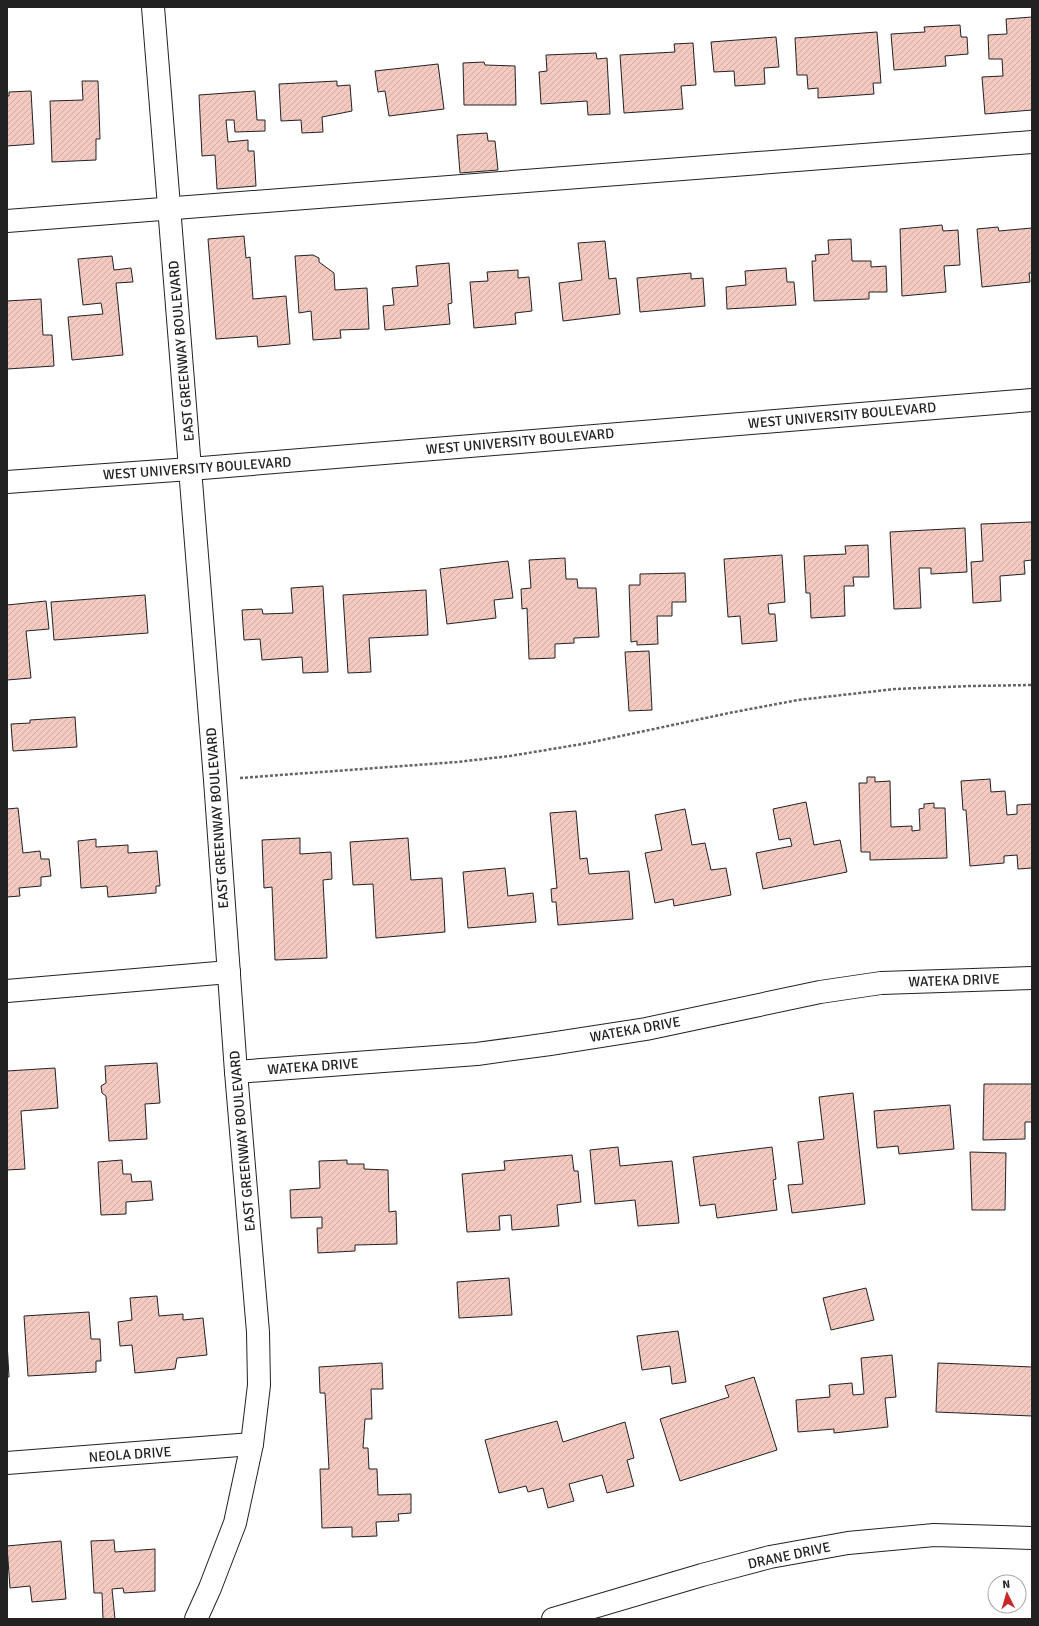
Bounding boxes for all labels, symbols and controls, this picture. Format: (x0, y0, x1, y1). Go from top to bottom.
street label: EAST GREENWAY BOULEVARD (165, 260, 198, 442)
street label: WEST UNIVERSITY BOULEVARD (747, 399, 937, 432)
street label: WEST UNIVERSITY BOULEVARD (425, 425, 615, 458)
street label: WEST UNIVERSITY BOULEVARD (102, 453, 292, 484)
street label: EAST GREENWAY BOULEVARD (203, 727, 232, 909)
street label: WATEKA DRIVE (908, 970, 1000, 991)
street label: WATEKA DRIVE (589, 1013, 682, 1046)
street label: EAST GREENWAY BOULEVARD (226, 1050, 259, 1232)
street label: WATEKA DRIVE (267, 1055, 359, 1078)
street label: NEOLA DRIVE (88, 1443, 172, 1466)
street label: DRANE DRIVE (746, 1538, 832, 1573)
north arrow (987, 1574, 1027, 1614)
text: N (1002, 1578, 1011, 1591)

